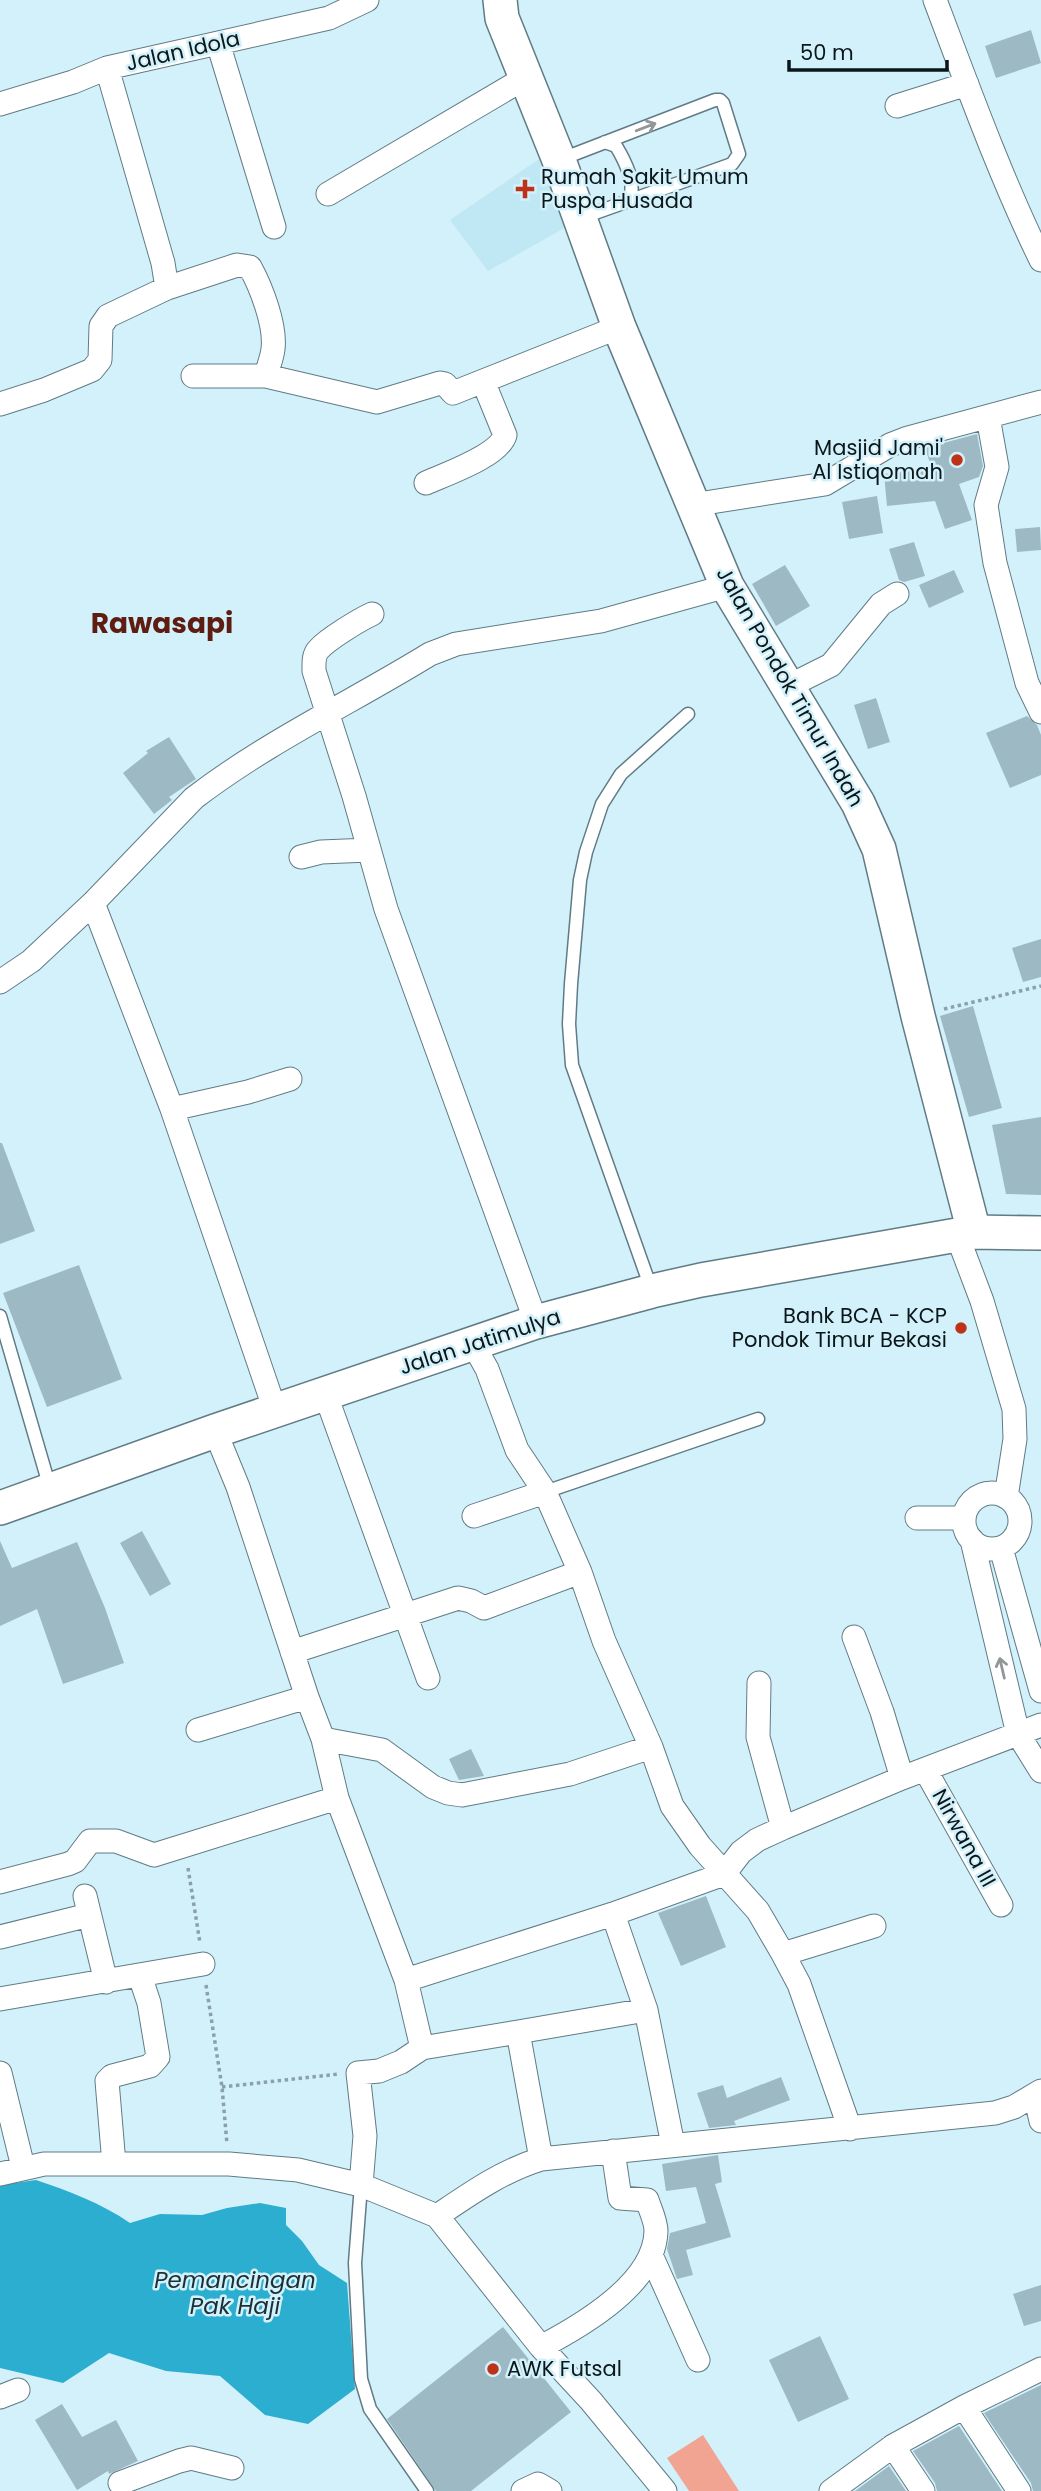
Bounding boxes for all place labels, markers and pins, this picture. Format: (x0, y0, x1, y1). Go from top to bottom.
place label: Rumah Sakit Umum Puspa Husada (541, 162, 749, 215)
marker: Rumah Sakit Umum Puspa Husada (515, 179, 535, 199)
place label: Masjid Jami' Al Istiqomah (812, 433, 943, 486)
marker: Masjid Jami' Al Istiqomah (949, 452, 965, 468)
place label: Bank BCA - KCP Pondok Timur Bekasi (732, 1301, 947, 1354)
marker: Bank BCA - KCP Pondok Timur Bekasi (953, 1320, 969, 1336)
place label: AWK Futsal (507, 2354, 622, 2383)
marker: AWK Futsal (485, 2361, 501, 2377)

